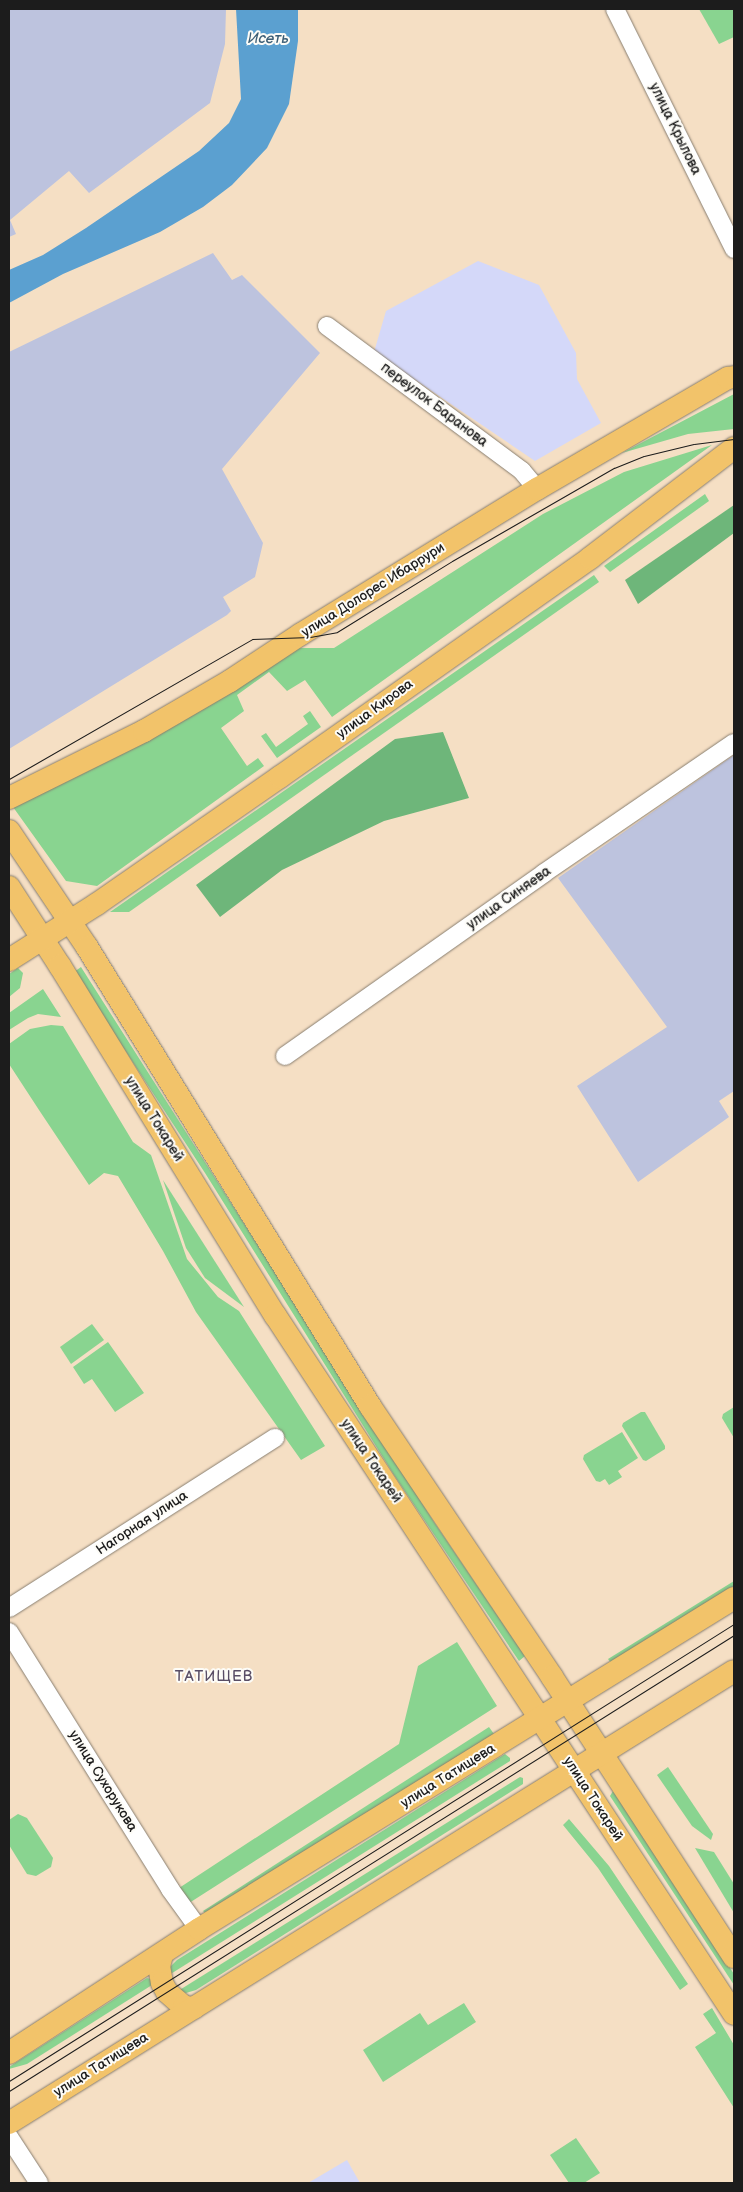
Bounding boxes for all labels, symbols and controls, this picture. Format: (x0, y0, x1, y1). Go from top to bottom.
water label: Исеть (247, 30, 289, 48)
street label: улица Крылова (645, 80, 705, 178)
street label: переулок Баранова (377, 359, 491, 451)
street label: улица Долорес Ибаррури (298, 539, 448, 641)
street label: улица Кирова (334, 676, 416, 742)
street label: улица Синяева (464, 863, 554, 933)
street label: улица Токарей (121, 1073, 187, 1165)
street label: улица Токарей (337, 1416, 405, 1506)
street label: Нагорная улица (93, 1487, 191, 1559)
district label: ТАТИЩЕВ (174, 1668, 254, 1686)
street label: улица Сухорукова (65, 1727, 141, 1835)
street label: улица Татищева (398, 1740, 498, 1812)
street label: улица Токарей (560, 1754, 626, 1844)
street label: улица Татищева (51, 2029, 151, 2101)

